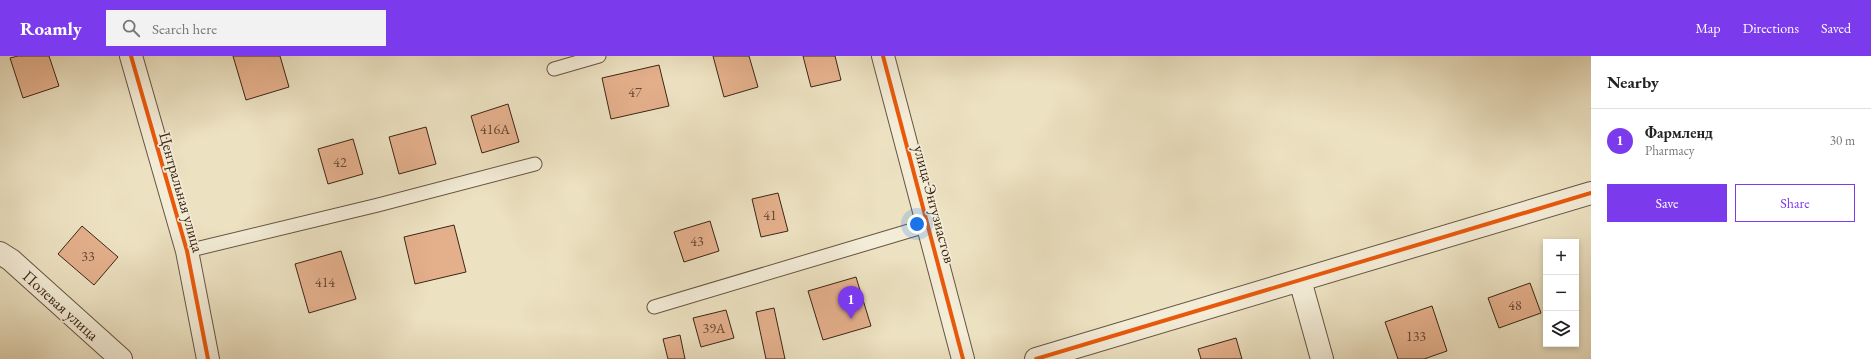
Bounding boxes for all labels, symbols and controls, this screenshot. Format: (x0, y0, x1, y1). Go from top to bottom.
search box (106, 10, 386, 46)
text: Roamly (20, 16, 82, 41)
icon: search (120, 17, 142, 39)
text: Search here (152, 19, 217, 38)
text: Map (1695, 19, 1721, 37)
text: Directions (1743, 19, 1799, 37)
text: Saved (1821, 19, 1851, 37)
text: Nearby (1607, 71, 1659, 93)
house number: 47 (628, 83, 642, 101)
house number: 416А (480, 120, 510, 138)
text: Фармленд (1645, 123, 1713, 142)
street label: Центральная улица (154, 130, 209, 255)
text: 1 (1617, 132, 1623, 149)
text: 30 m (1830, 132, 1855, 149)
text: Pharmacy (1645, 142, 1694, 159)
street label: улица Энтузиастов (909, 143, 960, 266)
house number: 42 (333, 153, 347, 171)
button: Save (1607, 184, 1727, 222)
button: Share (1735, 184, 1855, 222)
house number: 41 (763, 206, 777, 224)
your location (907, 214, 927, 234)
house number: 43 (690, 232, 704, 250)
map controls (1543, 239, 1579, 347)
button: + (1543, 239, 1579, 275)
house number: 33 (81, 247, 95, 265)
street label: Полевая улица (18, 266, 104, 346)
house number: 414 (315, 273, 335, 291)
button: − (1543, 275, 1579, 311)
pin: 1 (838, 286, 864, 319)
house number: 48 (1508, 296, 1522, 314)
button: layers (1543, 311, 1579, 347)
house number: 39А (702, 319, 726, 337)
house number: 133 (1406, 327, 1426, 345)

